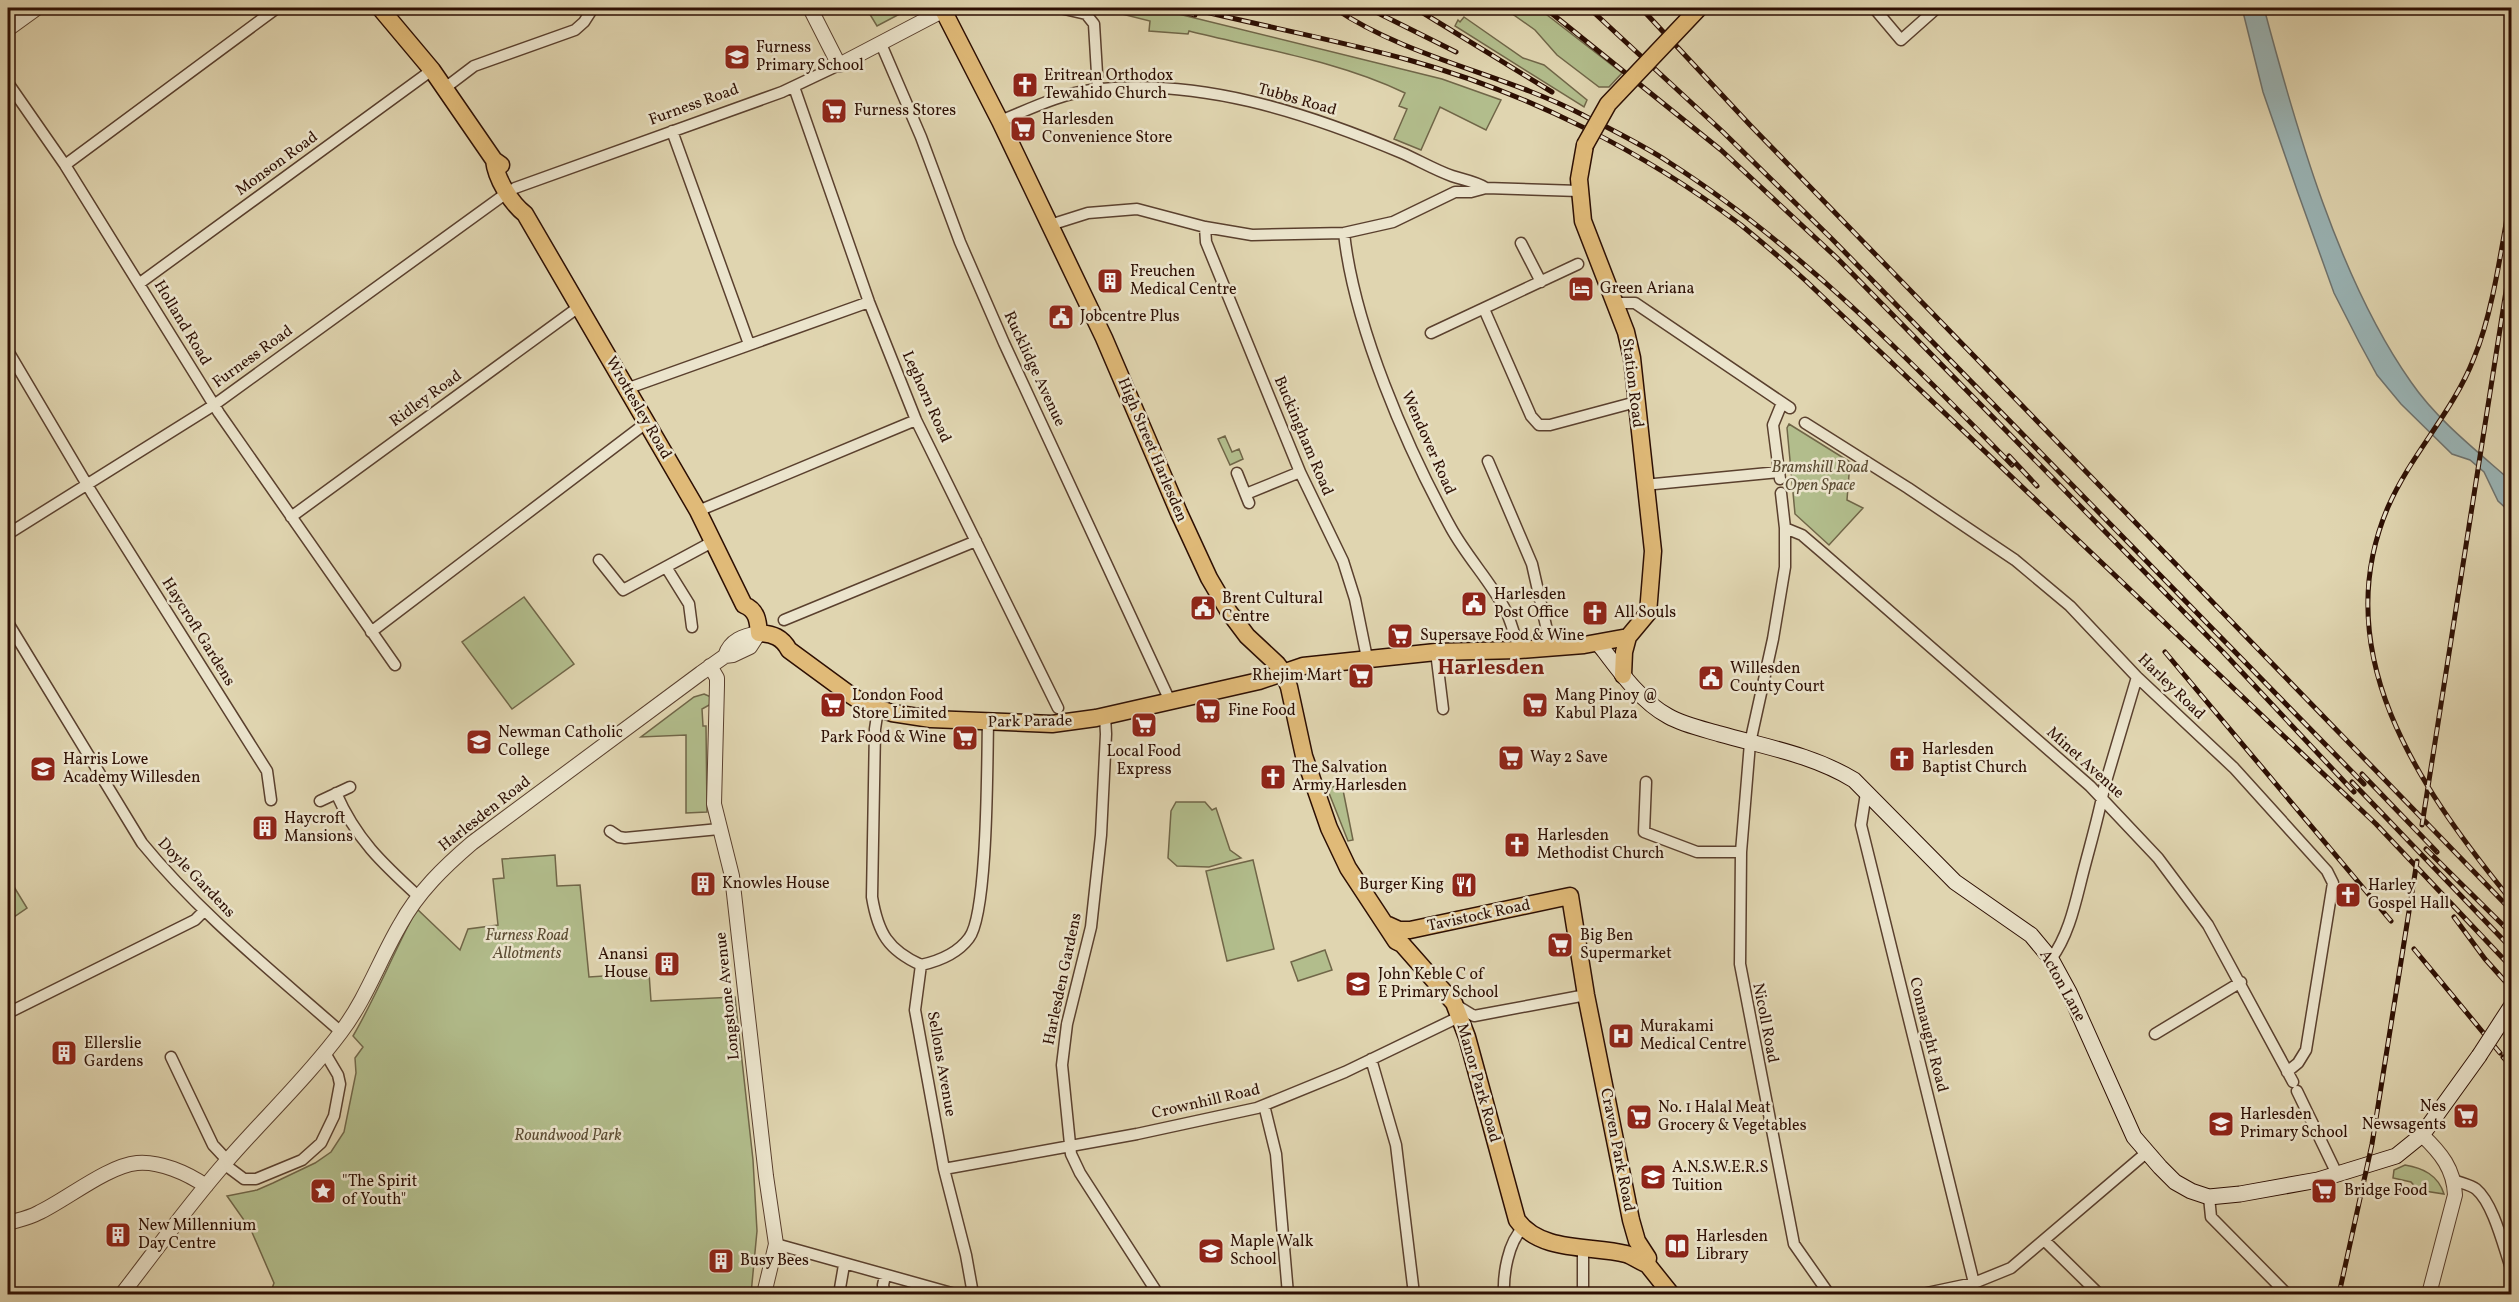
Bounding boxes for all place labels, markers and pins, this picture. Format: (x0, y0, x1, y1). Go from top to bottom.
place label: Furness Primary School (756, 37, 864, 77)
school or university icon: Furness Primary School (722, 42, 752, 72)
place label: Eritrean Orthodox Tewahido Church (1044, 65, 1173, 105)
church icon: Eritrean Orthodox Tewahido Church (1010, 70, 1040, 100)
supermarket icon: Furness Stores (819, 96, 849, 126)
place label: Furness Stores (854, 100, 956, 122)
place label: Harlesden Convenience Store (1042, 109, 1172, 149)
supermarket icon: Harlesden Convenience Store (1008, 114, 1038, 144)
place label: Freuchen Medical Centre (1130, 261, 1237, 301)
building icon: Freuchen Medical Centre (1095, 266, 1125, 296)
hotel icon: Green Ariana (1566, 274, 1596, 304)
place label: Green Ariana (1600, 278, 1695, 300)
public building icon: Jobcentre Plus (1046, 302, 1076, 332)
place label: Jobcentre Plus (1080, 306, 1180, 328)
place label: Harlesden Post Office (1494, 584, 1569, 624)
place label: Brent Cultural Centre (1222, 588, 1323, 628)
public building icon: Harlesden Post Office (1459, 589, 1489, 619)
public building icon: Brent Cultural Centre (1188, 593, 1218, 623)
church icon: All Souls (1580, 598, 1610, 628)
place label: All Souls (1614, 602, 1676, 624)
supermarket icon: Supersave Food & Wine (1385, 621, 1415, 651)
place label: Supersave Food & Wine (1420, 625, 1584, 647)
place label: Willesden County Court (1730, 658, 1825, 698)
supermarket icon: Rhejim Mart (1346, 661, 1376, 691)
public building icon: Willesden County Court (1696, 663, 1726, 693)
place label: Rhejim Mart (1252, 665, 1342, 687)
place label: London Food Store Limited (852, 685, 947, 725)
place label: Mang Pinoy @ Kabul Plaza (1555, 685, 1658, 725)
supermarket icon: London Food Store Limited (818, 690, 848, 720)
supermarket icon: Mang Pinoy @ Kabul Plaza (1520, 690, 1550, 720)
supermarket icon: Fine Food (1193, 696, 1223, 726)
place label: Fine Food (1228, 700, 1296, 722)
supermarket icon: Local Food Express (1129, 710, 1159, 740)
place label: Newman Catholic College (498, 722, 623, 762)
supermarket icon: Park Food & Wine (950, 723, 980, 753)
school or university icon: Newman Catholic College (464, 727, 494, 757)
place label: Park Food & Wine (821, 727, 946, 749)
place label: Harlesden Baptist Church (1922, 739, 2027, 779)
place label: Local Food Express (1107, 741, 1181, 781)
supermarket icon: Way 2 Save (1496, 743, 1526, 773)
church icon: Harlesden Baptist Church (1887, 744, 1917, 774)
place label: Way 2 Save (1530, 747, 1608, 769)
place label: Harris Lowe Academy Willesden (63, 749, 201, 789)
school or university icon: Harris Lowe Academy Willesden (28, 754, 58, 784)
place label: The Salvation Army Harlesden (1292, 757, 1407, 797)
church icon: The Salvation Army Harlesden (1258, 762, 1288, 792)
place label: Haycroft Mansions (284, 808, 353, 848)
building icon: Haycroft Mansions (250, 813, 280, 843)
place label: Harlesden Methodist Church (1537, 825, 1664, 865)
church icon: Harlesden Methodist Church (1502, 830, 1532, 860)
building icon: Knowles House (688, 869, 718, 899)
restaurant icon: Burger King (1449, 870, 1479, 900)
place label: Knowles House (722, 873, 830, 895)
place label: Burger King (1359, 874, 1444, 896)
place label: Harley Gospel Hall (2368, 875, 2450, 915)
church icon: Harley Gospel Hall (2333, 880, 2363, 910)
place label: Big Ben Supermarket (1580, 925, 1672, 965)
supermarket icon: Big Ben Supermarket (1545, 930, 1575, 960)
place label: Anansi House (598, 944, 648, 984)
building icon: Anansi House (652, 949, 682, 979)
place label: John Keble C of E Primary School (1378, 964, 1499, 1004)
school or university icon: John Keble C of E Primary School (1343, 969, 1373, 999)
place label: Murakami Medical Centre (1640, 1016, 1747, 1056)
hospital icon: Murakami Medical Centre (1606, 1021, 1636, 1051)
place label: Ellerslie Gardens (84, 1033, 144, 1073)
building icon: Ellerslie Gardens (49, 1038, 79, 1068)
place label: Nes Newsagents (2362, 1096, 2446, 1136)
place label: No. 1 Halal Meat Grocery & Vegetables (1658, 1097, 1807, 1137)
supermarket icon: Nes Newsagents (2451, 1101, 2481, 1131)
supermarket icon: No. 1 Halal Meat Grocery & Vegetables (1624, 1102, 1654, 1132)
place label: Harlesden Primary School (2240, 1104, 2348, 1144)
school or university icon: Harlesden Primary School (2206, 1109, 2236, 1139)
place label: A.N.S.W.E.R.S Tuition (1672, 1157, 1768, 1197)
school or university icon: A.N.S.W.E.R.S Tuition (1638, 1162, 1668, 1192)
place label: "The Spirit of Youth" (342, 1171, 418, 1211)
place icon: "The Spirit of Youth" (308, 1176, 338, 1206)
supermarket icon: Bridge Food (2309, 1176, 2339, 1206)
place label: Bridge Food (2344, 1180, 2428, 1202)
place label: New Millennium Day Centre (138, 1215, 256, 1255)
building icon: New Millennium Day Centre (103, 1220, 133, 1250)
place label: Harlesden Library (1696, 1226, 1768, 1266)
place label: Maple Walk School (1230, 1231, 1314, 1271)
library icon: Harlesden Library (1662, 1231, 1692, 1261)
school or university icon: Maple Walk School (1196, 1236, 1226, 1266)
building icon: Busy Bees (706, 1246, 736, 1276)
place label: Busy Bees (740, 1250, 809, 1272)

